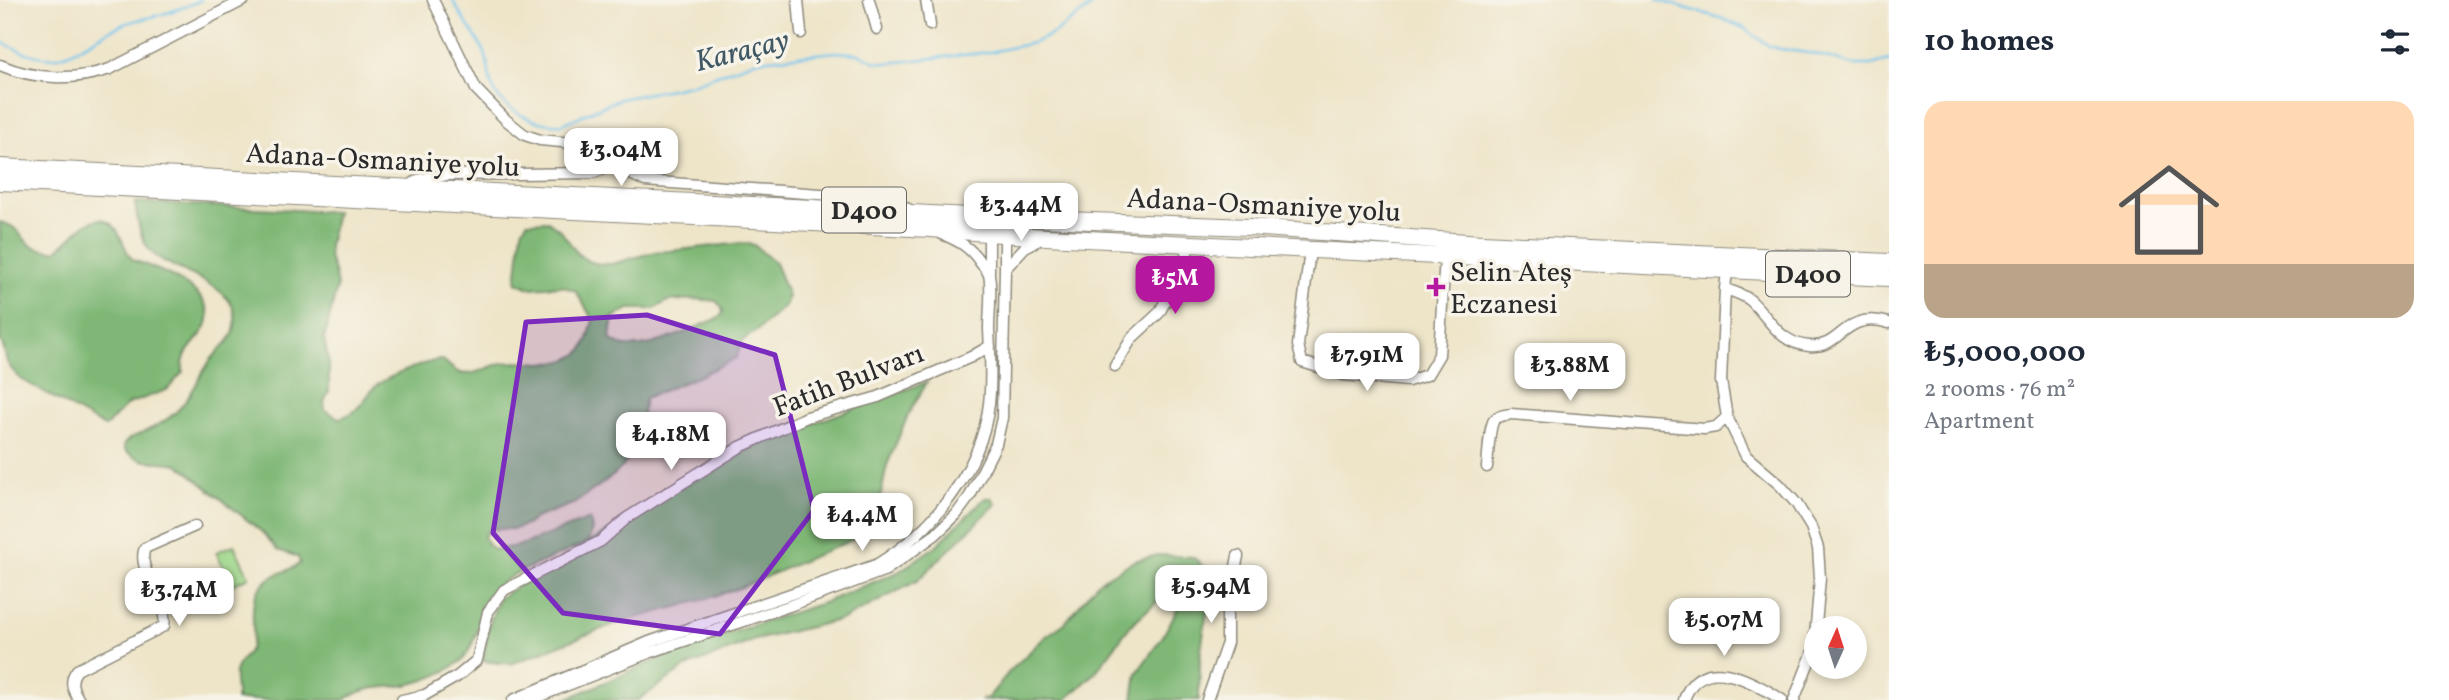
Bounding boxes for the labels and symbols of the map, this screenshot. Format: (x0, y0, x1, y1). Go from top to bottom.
water label: Karaçay (691, 20, 794, 84)
pin: ₺3.04M (564, 128, 678, 188)
street label: Adana-Osmaniye yolu (245, 135, 521, 188)
street label: Adana-Osmaniye yolu (1126, 180, 1402, 233)
pin: ₺3.44M (964, 184, 1078, 243)
road number: D400 (822, 188, 906, 232)
road number: D400 (1766, 252, 1850, 296)
place label: Selin Ateş Eczanesi (1450, 254, 1572, 325)
pin: ₺5M (1141, 256, 1209, 316)
marker: Selin Ateş Eczanesi (1428, 279, 1444, 295)
pin: ₺7.91M (1310, 334, 1424, 393)
street label: Fatih Bulvarı (768, 335, 930, 428)
pin: ₺3.88M (1513, 344, 1627, 403)
pin: ₺4.18M (614, 412, 728, 472)
pin: ₺4.4M (813, 494, 911, 553)
pin: ₺5.94M (1154, 566, 1268, 625)
pin: ₺3.74M (122, 568, 236, 628)
pin: ₺5.07M (1667, 598, 1781, 658)
north arrow (1804, 616, 1867, 679)

